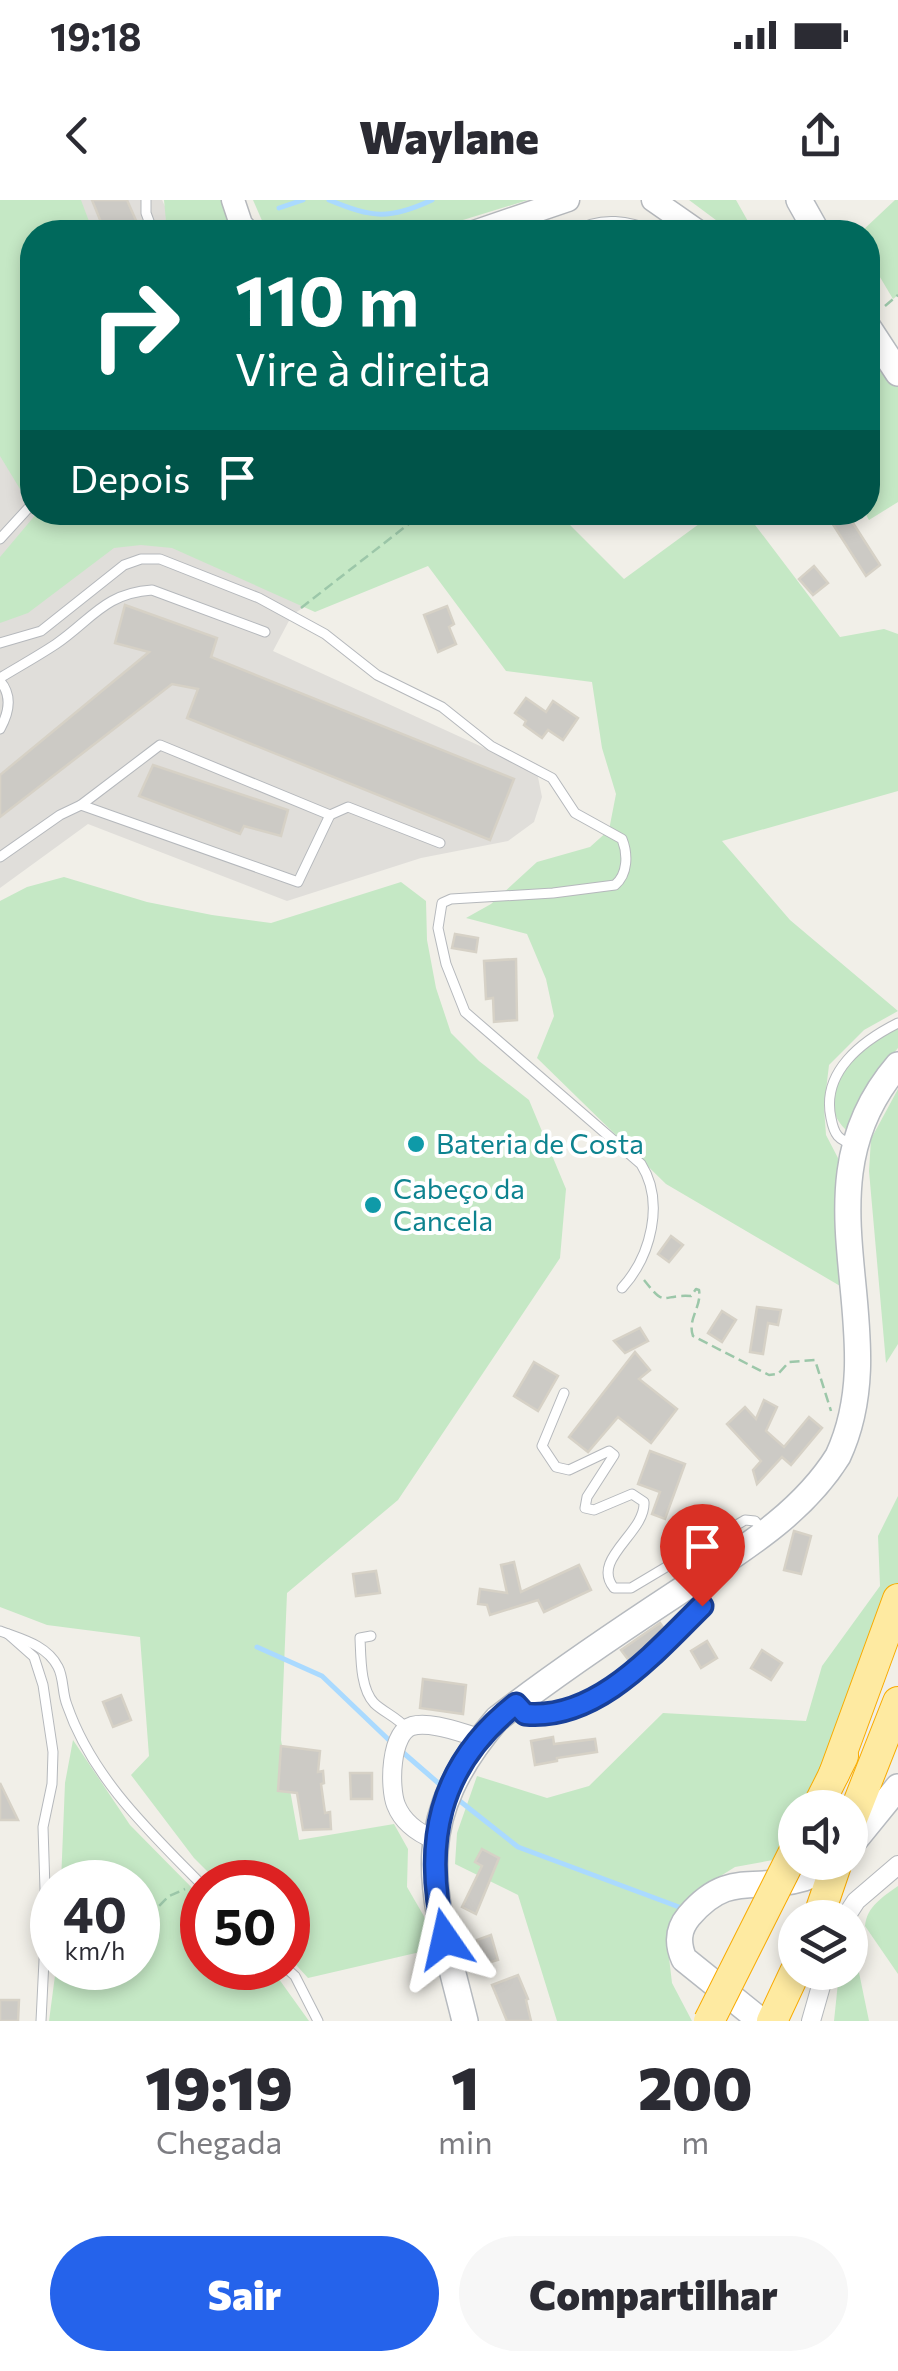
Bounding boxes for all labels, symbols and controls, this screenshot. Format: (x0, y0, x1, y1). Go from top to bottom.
text: 19:18 (50, 12, 141, 59)
icon: back (50, 108, 105, 163)
text: Waylane (359, 108, 539, 163)
icon: share (793, 108, 848, 163)
text: 110 m (235, 255, 419, 340)
icon: right (70, 260, 200, 390)
text: Vire à direita (235, 340, 491, 395)
icon: arrive (210, 450, 265, 505)
text: Depois (70, 454, 190, 501)
place label: Bateria de Costa (436, 1126, 644, 1160)
marker: Bateria de Costa (405, 1133, 427, 1155)
place label: Cabeço da Cancela (393, 1171, 525, 1237)
marker: Cabeço da Cancela (362, 1194, 384, 1216)
pin (660, 1504, 745, 1607)
icon: arrive (675, 1519, 730, 1574)
map controls (778, 1790, 868, 1990)
button: sound (778, 1790, 868, 1880)
speed limit sign: 50 (180, 1860, 310, 1990)
text: 40 (63, 1882, 127, 1943)
position arrow (393, 1887, 497, 1991)
button: layers (778, 1900, 868, 1990)
text: km/h (65, 1935, 125, 1965)
text: 19:19 (145, 2049, 293, 2122)
text: 1 (451, 2049, 479, 2122)
text: 200 (638, 2049, 753, 2122)
text: Chegada (156, 2121, 282, 2161)
text: min (438, 2121, 493, 2161)
text: m (681, 2121, 709, 2161)
button: Sair (50, 2236, 439, 2351)
button: Compartilhar (459, 2236, 848, 2351)

